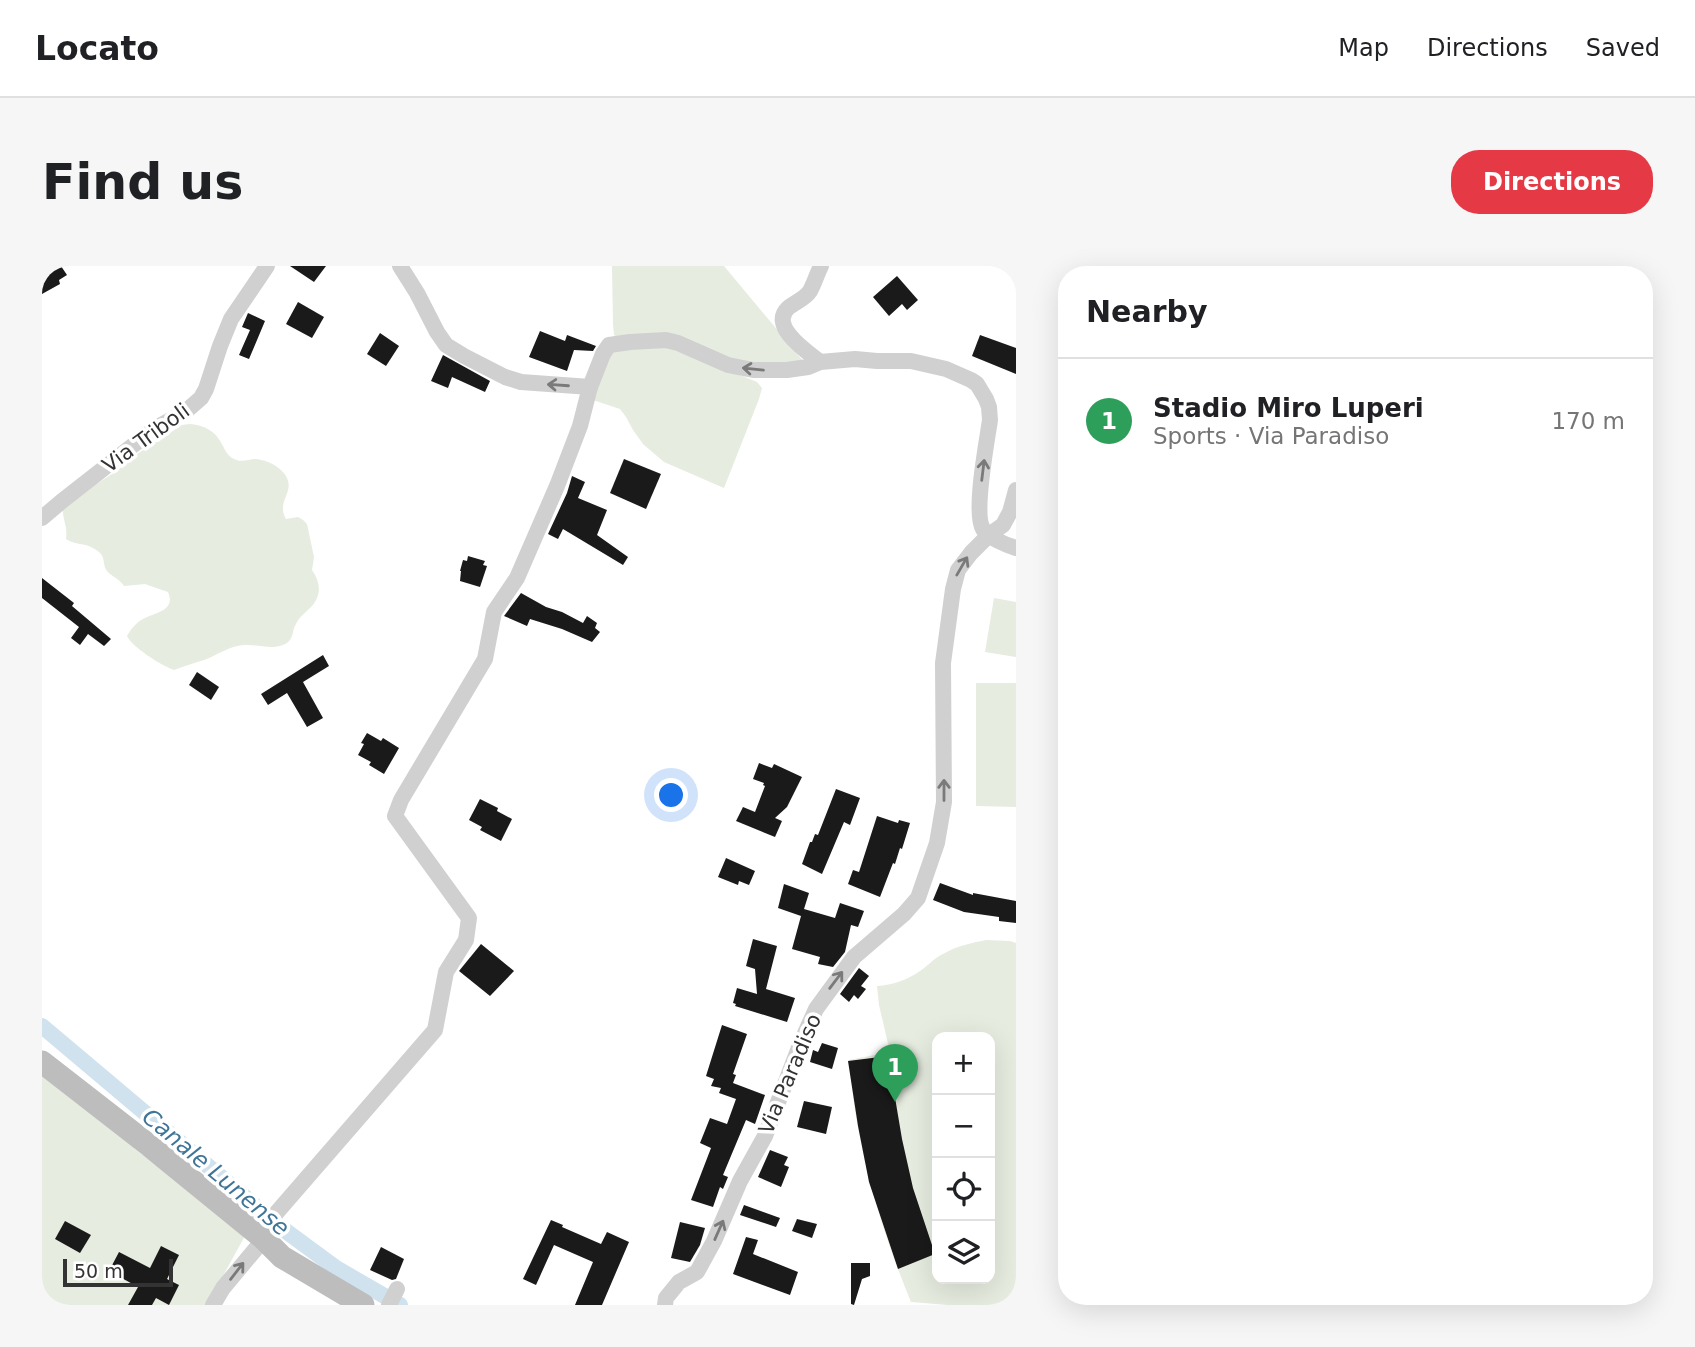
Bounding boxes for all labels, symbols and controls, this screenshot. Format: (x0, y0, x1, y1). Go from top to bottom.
text: Locato (35, 29, 159, 68)
text: Map (1338, 34, 1389, 62)
text: Directions (1427, 34, 1548, 62)
text: Saved (1586, 34, 1660, 62)
button: Directions (1451, 150, 1653, 214)
text: Find us (42, 154, 243, 211)
text: Nearby (1086, 294, 1208, 329)
one-way arrow (742, 362, 765, 375)
one-way arrow (547, 379, 570, 392)
text: Stadio Miro Luperi (1153, 393, 1424, 423)
street label: Via Triboli (98, 399, 194, 477)
text: 1 (1101, 408, 1117, 434)
text: 170 m (1551, 408, 1625, 434)
text: Sports · Via Paradiso (1153, 423, 1389, 449)
one-way arrow (977, 459, 990, 482)
one-way arrow (955, 556, 969, 576)
your location (654, 778, 688, 812)
one-way arrow (937, 779, 951, 802)
one-way arrow (829, 971, 844, 990)
street label: Via Paradiso (754, 1010, 826, 1138)
map controls (932, 1032, 995, 1284)
button: + (932, 1032, 995, 1095)
pin: 1 (872, 1044, 918, 1102)
button: − (932, 1095, 995, 1158)
water label: Canale Lunense (137, 1103, 295, 1241)
button: locate (932, 1158, 995, 1221)
one-way arrow (713, 1219, 726, 1241)
button: layers (932, 1221, 995, 1284)
scale bar (63, 1256, 173, 1288)
text: 50 m (74, 1260, 123, 1282)
one-way arrow (229, 1262, 244, 1280)

